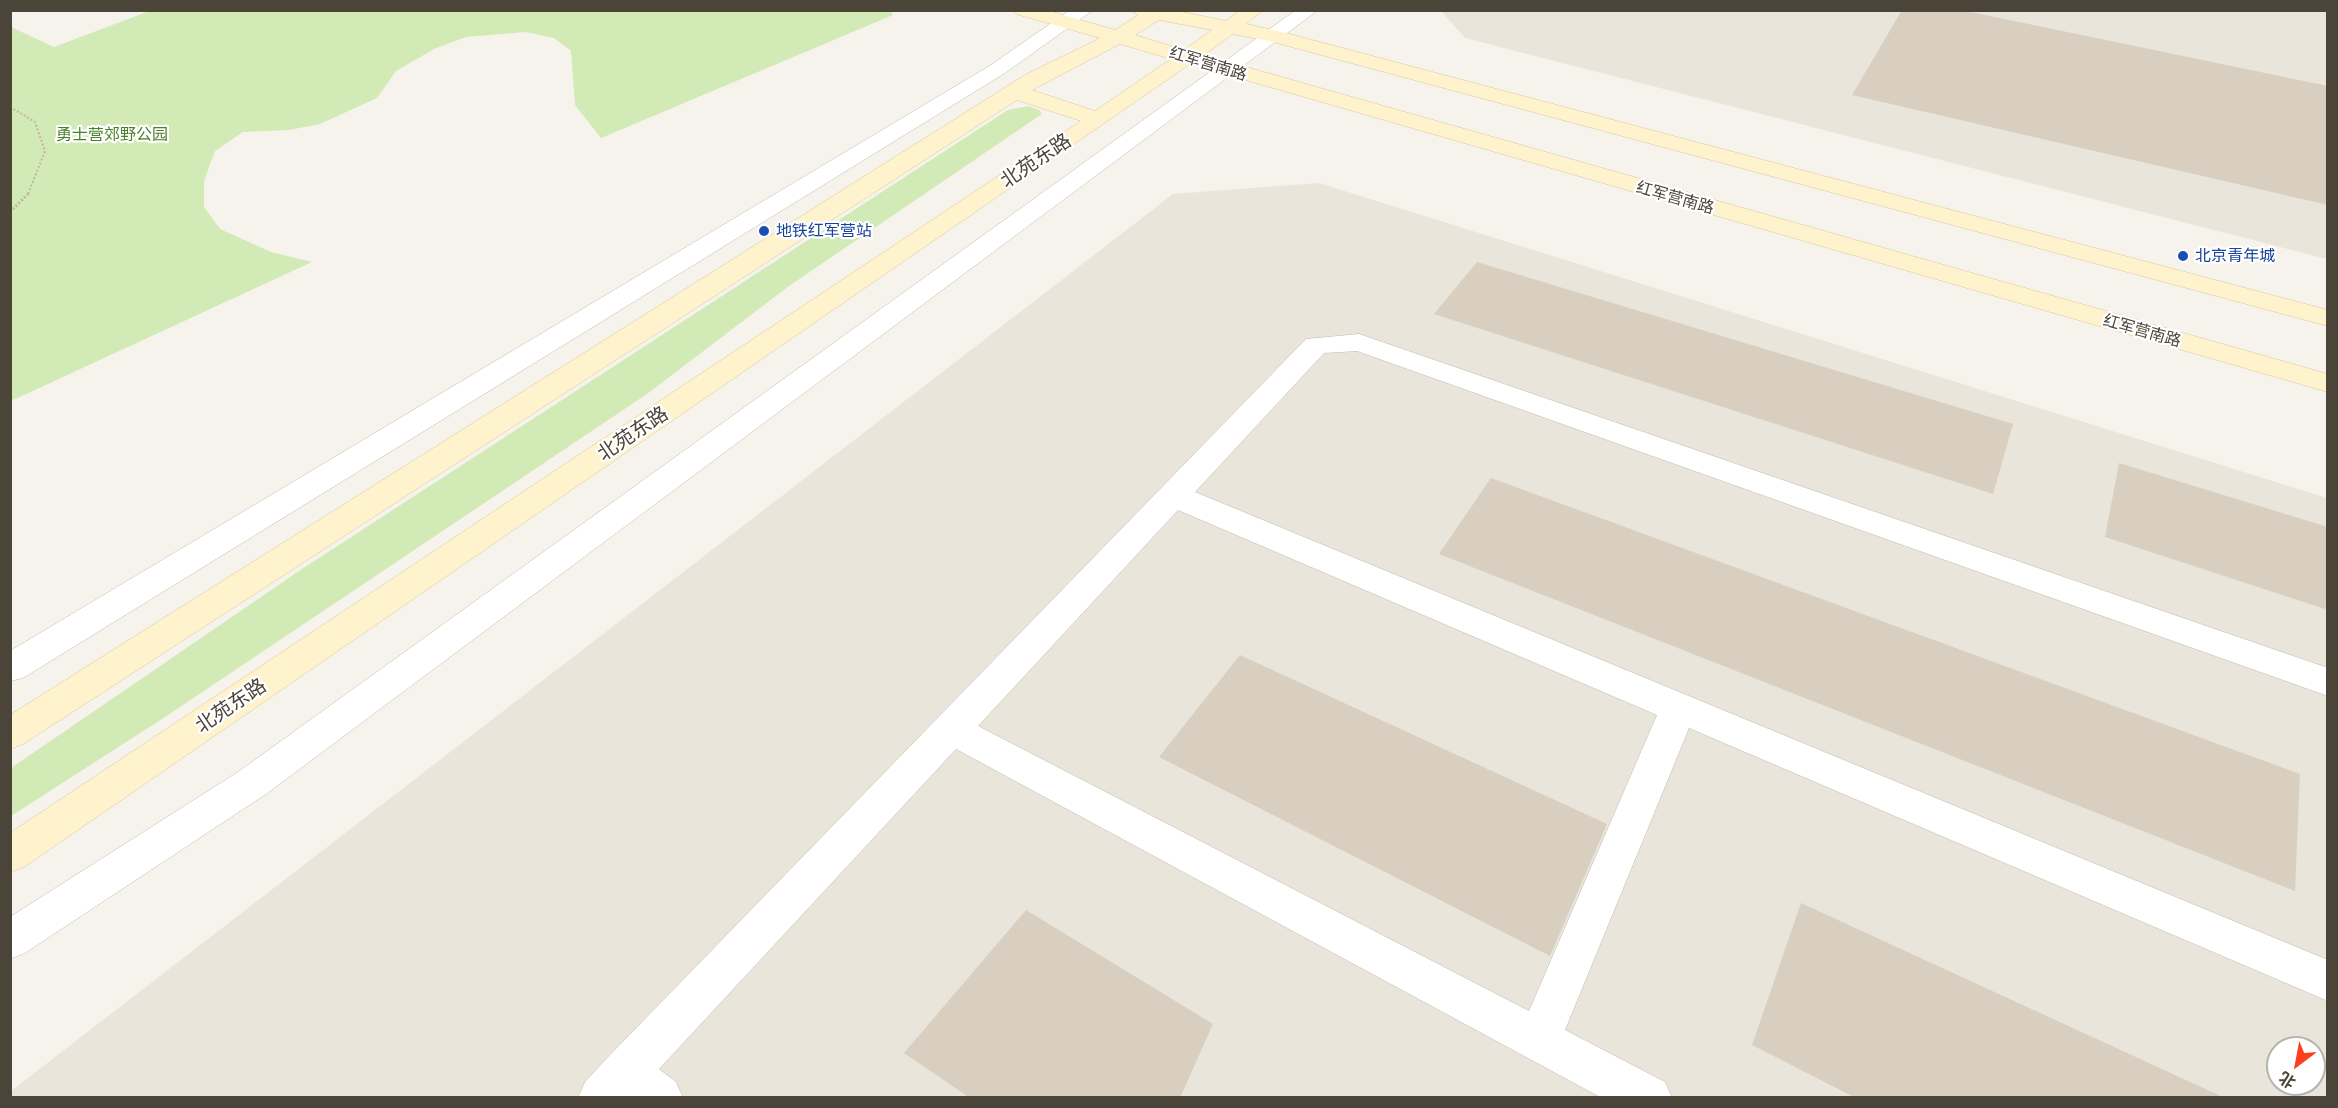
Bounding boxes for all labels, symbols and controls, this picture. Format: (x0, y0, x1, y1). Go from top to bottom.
street label: 红军营南路 (1167, 43, 1249, 85)
park label: 勇士营郊野公园 (56, 125, 168, 145)
street label: 北苑东路 (996, 129, 1076, 193)
street label: 红军营南路 (1634, 178, 1716, 218)
place label: 地铁红军营站 (776, 221, 872, 241)
marker: 地铁红军营站 (757, 224, 771, 238)
place label: 北京青年城 (2195, 246, 2275, 266)
marker: 北京青年城 (2176, 249, 2190, 263)
street label: 红军营南路 (2101, 311, 2183, 351)
street label: 北苑东路 (593, 402, 673, 466)
street label: 北苑东路 (191, 674, 271, 738)
north arrow (2266, 1036, 2326, 1096)
text: 北 (2275, 1068, 2299, 1092)

